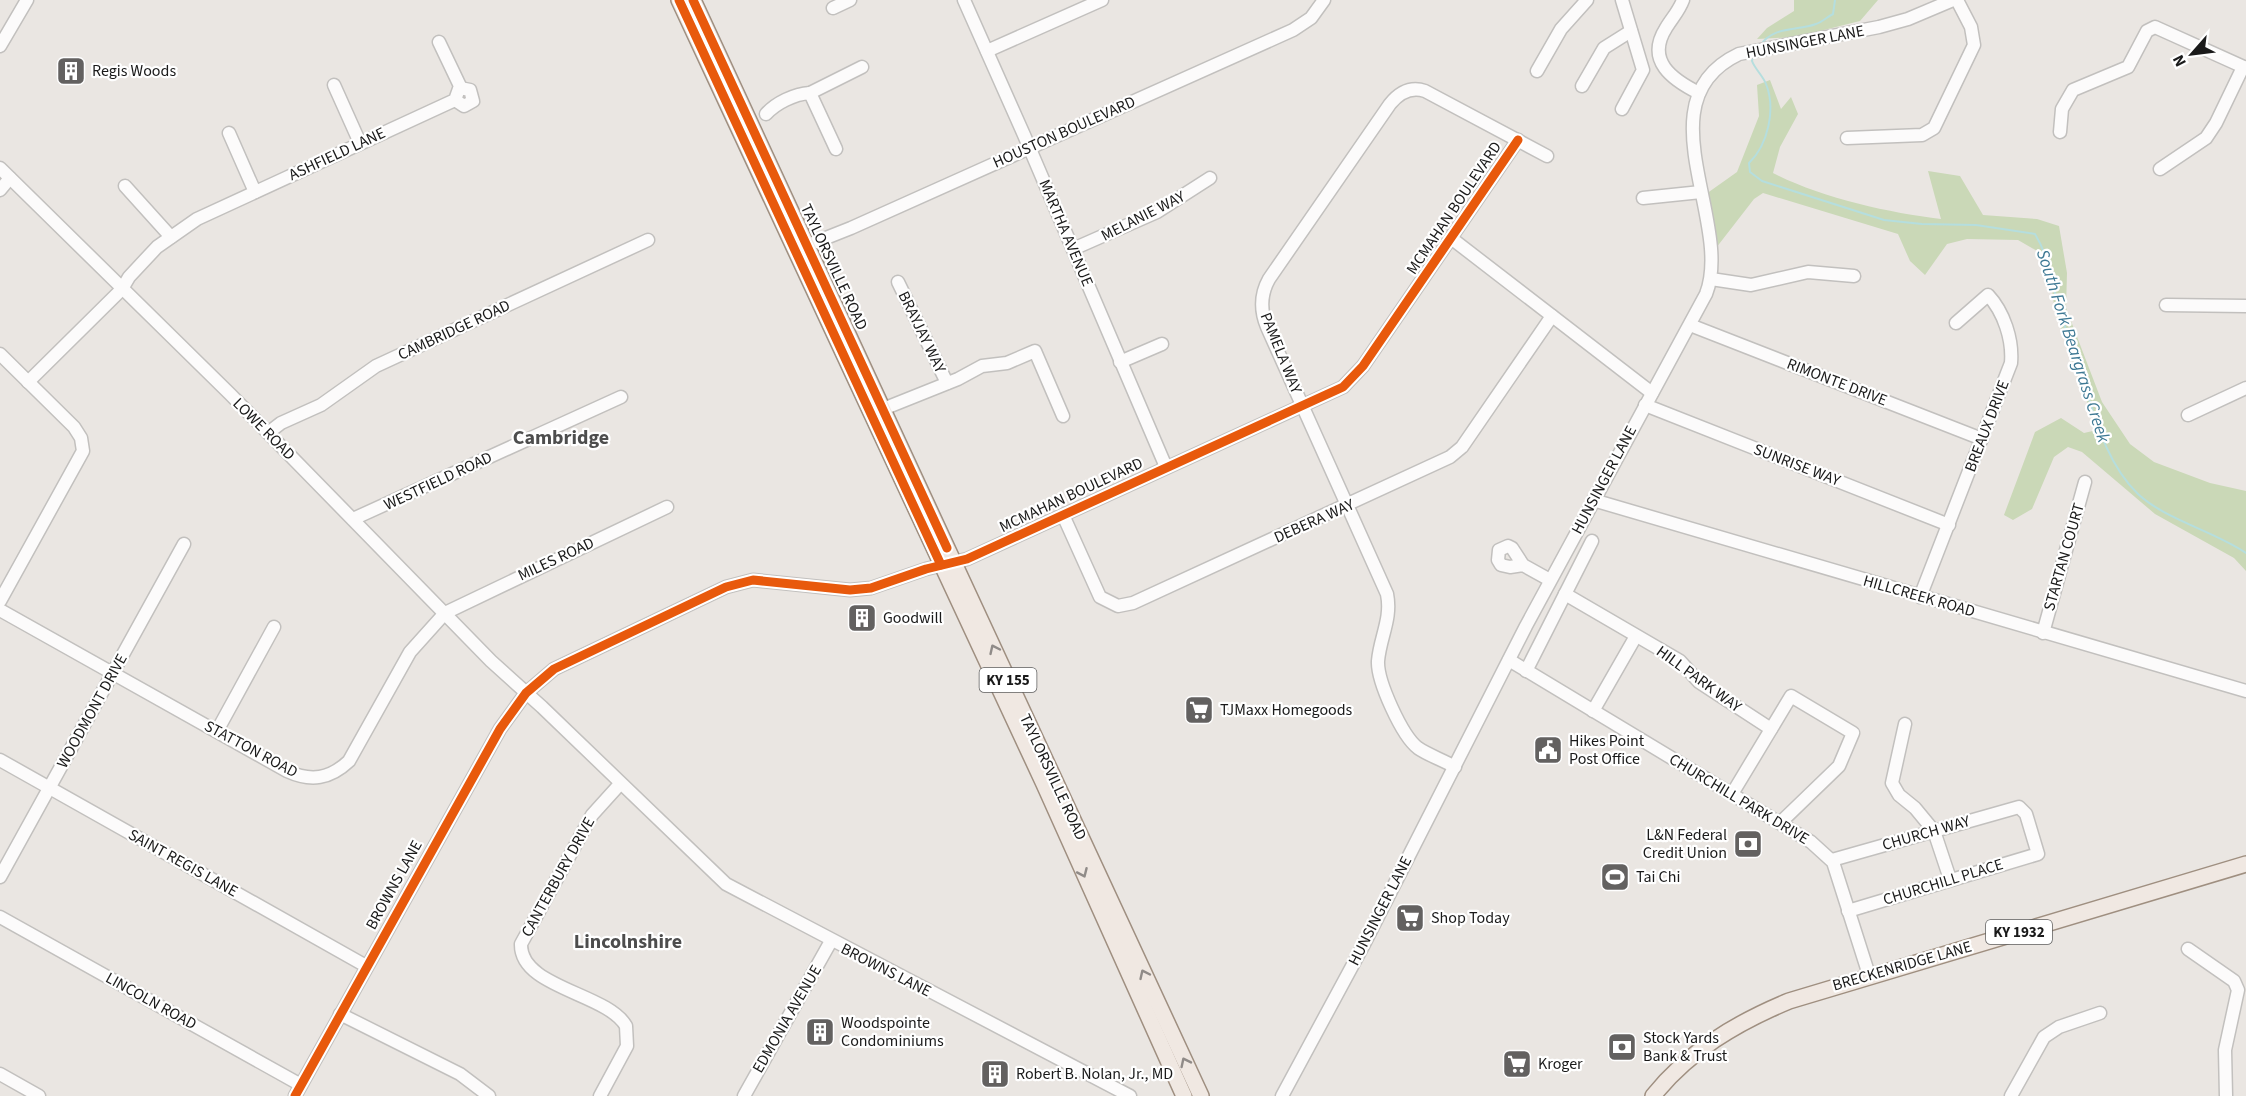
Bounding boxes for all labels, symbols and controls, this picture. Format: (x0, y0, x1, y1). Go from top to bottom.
street label: HUNSINGER LANE (1744, 20, 1866, 64)
north arrow (2162, 24, 2222, 84)
text: N (2167, 51, 2192, 70)
building icon: Regis Woods (55, 55, 87, 87)
place label: Regis Woods (92, 60, 176, 82)
street label: HOUSTON BOULEVARD (989, 91, 1139, 173)
street label: ASHFIELD LANE (285, 122, 389, 186)
street label: MCMAHAN BOULEVARD (1401, 137, 1507, 279)
street label: MARTHA AVENUE (1034, 176, 1098, 290)
street label: MELANIE WAY (1097, 185, 1189, 247)
street label: TAYLORSVILLE ROAD (795, 200, 873, 334)
water label: South Fork Beargrass Creek (2030, 246, 2116, 446)
street label: BRAYJAY WAY (893, 287, 951, 377)
street label: CAMBRIDGE ROAD (394, 294, 514, 366)
street label: PAMELA WAY (1255, 309, 1307, 397)
street label: RIMONTE DRIVE (1784, 353, 1890, 411)
street label: BREAUX DRIVE (1959, 377, 2015, 475)
street label: LOWE ROAD (228, 393, 300, 465)
street label: HUNSINGER LANE (1566, 422, 1642, 538)
district label: Cambridge (513, 424, 609, 452)
street label: SUNRISE WAY (1750, 438, 1844, 492)
street label: WESTFIELD ROAD (380, 446, 496, 516)
street label: MCMAHAN BOULEVARD (996, 452, 1146, 538)
street label: DEBERA WAY (1270, 493, 1358, 548)
street label: STARTAN COURT (2038, 500, 2090, 613)
street label: MILES ROAD (514, 532, 598, 586)
street label: HILLCREEK ROAD (1860, 570, 1978, 623)
building icon: Goodwill (846, 602, 878, 634)
place label: Goodwill (883, 607, 943, 629)
street label: HILL PARK WAY (1652, 641, 1746, 718)
one-way arrow (989, 644, 1001, 655)
street label: WOODMONT DRIVE (51, 650, 133, 772)
road number: KY 155 (980, 668, 1036, 692)
supermarket icon: TJMaxx Homegoods (1183, 694, 1215, 726)
place label: TJMaxx Homegoods (1220, 699, 1353, 721)
street label: TAYLORSVILLE ROAD (1014, 710, 1092, 844)
street label: STATTON ROAD (200, 715, 302, 783)
place label: Hikes Point Post Office (1569, 730, 1645, 770)
public building icon: Hikes Point Post Office (1532, 734, 1564, 766)
street label: CHURCHILL PARK DRIVE (1665, 748, 1813, 850)
street label: CHURCH WAY (1880, 810, 1973, 856)
street label: CANTERBURY DRIVE (516, 813, 600, 941)
street label: SAINT REGIS LANE (124, 824, 242, 902)
place label: L&N Federal Credit Union (1643, 824, 1727, 864)
bank icon: L&N Federal Credit Union (1732, 828, 1764, 860)
street label: BROWNS LANE (360, 836, 428, 934)
street label: HUNSINGER LANE (1343, 852, 1417, 970)
street label: CHURCHILL PLACE (1880, 853, 2006, 911)
sports icon: Tai Chi (1599, 861, 1631, 893)
place label: Tai Chi (1636, 866, 1680, 888)
one-way arrow (1076, 867, 1088, 878)
supermarket icon: Shop Today (1394, 902, 1426, 934)
place label: Shop Today (1431, 907, 1510, 929)
road number: KY 1932 (1986, 920, 2052, 944)
district label: Lincolnshire (574, 928, 682, 956)
street label: BRECKENRIDGE LANE (1830, 936, 1974, 996)
street label: BROWNS LANE (837, 938, 935, 1002)
street label: EDMONIA AVENUE (747, 961, 827, 1077)
street label: LINCOLN ROAD (101, 967, 201, 1035)
one-way arrow (1140, 970, 1152, 981)
place label: Woodspointe Condominiums (841, 1012, 944, 1052)
building icon: Woodspointe Condominiums (804, 1016, 836, 1048)
place label: Stock Yards Bank & Trust (1643, 1027, 1728, 1067)
bank icon: Stock Yards Bank & Trust (1606, 1031, 1638, 1063)
supermarket icon: Kroger (1501, 1048, 1533, 1080)
place label: Kroger (1538, 1053, 1583, 1075)
one-way arrow (1181, 1057, 1192, 1068)
building icon: Robert B. Nolan, Jr., MD (979, 1058, 1011, 1090)
place label: Robert B. Nolan, Jr., MD (1016, 1063, 1173, 1085)

